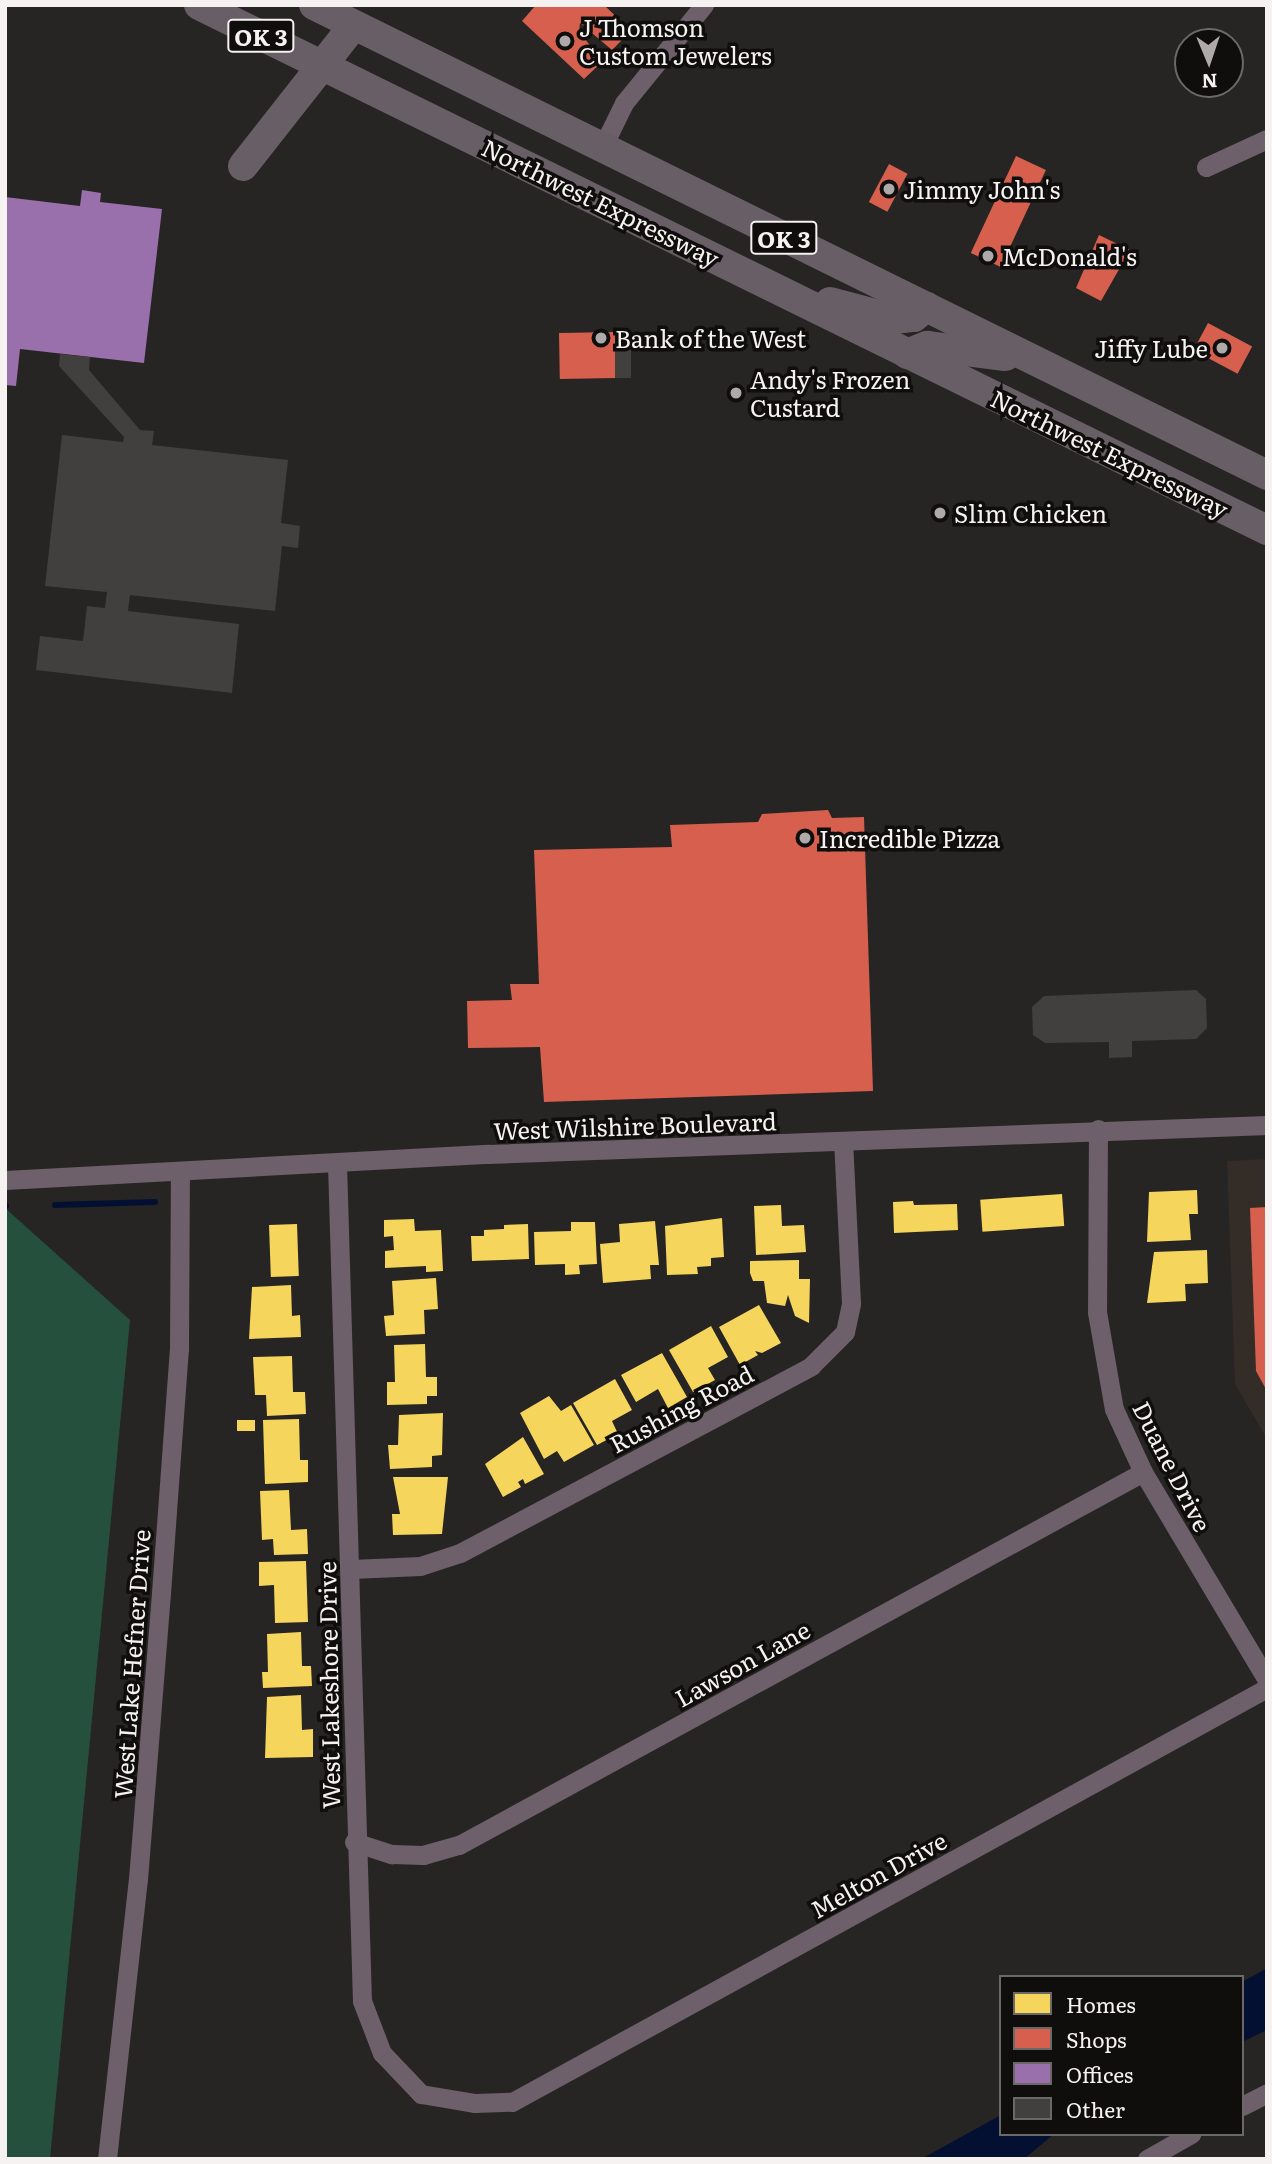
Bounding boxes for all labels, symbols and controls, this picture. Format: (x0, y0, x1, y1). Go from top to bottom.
place label: J Thomson Custom Jewelers (579, 13, 772, 69)
road number: OK 3 (226, 17, 296, 56)
north arrow (1174, 28, 1244, 98)
marker: J Thomson Custom Jewelers (557, 33, 573, 49)
text: N (1201, 68, 1218, 96)
street label: Northwest Expressway (478, 132, 724, 272)
place label: Jimmy John's (903, 175, 1060, 203)
marker: Jimmy John's (881, 181, 897, 197)
road number: OK 3 (749, 218, 819, 258)
place label: McDonald's (1002, 242, 1137, 270)
marker: McDonald's (980, 248, 996, 264)
place label: Bank of the West (615, 324, 806, 352)
marker: Bank of the West (593, 330, 609, 346)
place label: Jiffy Lube (1094, 334, 1208, 362)
marker: Jiffy Lube (1214, 340, 1230, 356)
place label: Andy's Frozen Custard (750, 365, 910, 421)
street label: Northwest Expressway (987, 383, 1233, 523)
marker: Andy's Frozen Custard (728, 385, 744, 401)
place label: Slim Chicken (954, 499, 1107, 527)
marker: Slim Chicken (932, 505, 948, 521)
place label: Incredible Pizza (819, 824, 1000, 852)
marker: Incredible Pizza (797, 830, 813, 846)
street label: West Wilshire Boulevard (493, 1106, 777, 1144)
street label: Rushing Road (604, 1358, 758, 1458)
street label: Duane Drive (1128, 1396, 1218, 1536)
street label: West Lake Hefner Drive (107, 1528, 155, 1800)
street label: West Lakeshore Drive (311, 1561, 345, 1809)
street label: Lawson Lane (670, 1614, 814, 1712)
street label: Melton Drive (805, 1825, 951, 1923)
legend (999, 1975, 1244, 2136)
text: Homes (1066, 1988, 1136, 2019)
text: Shops (1066, 2023, 1127, 2054)
text: Offices (1066, 2058, 1133, 2089)
text: Other (1066, 2093, 1125, 2124)

